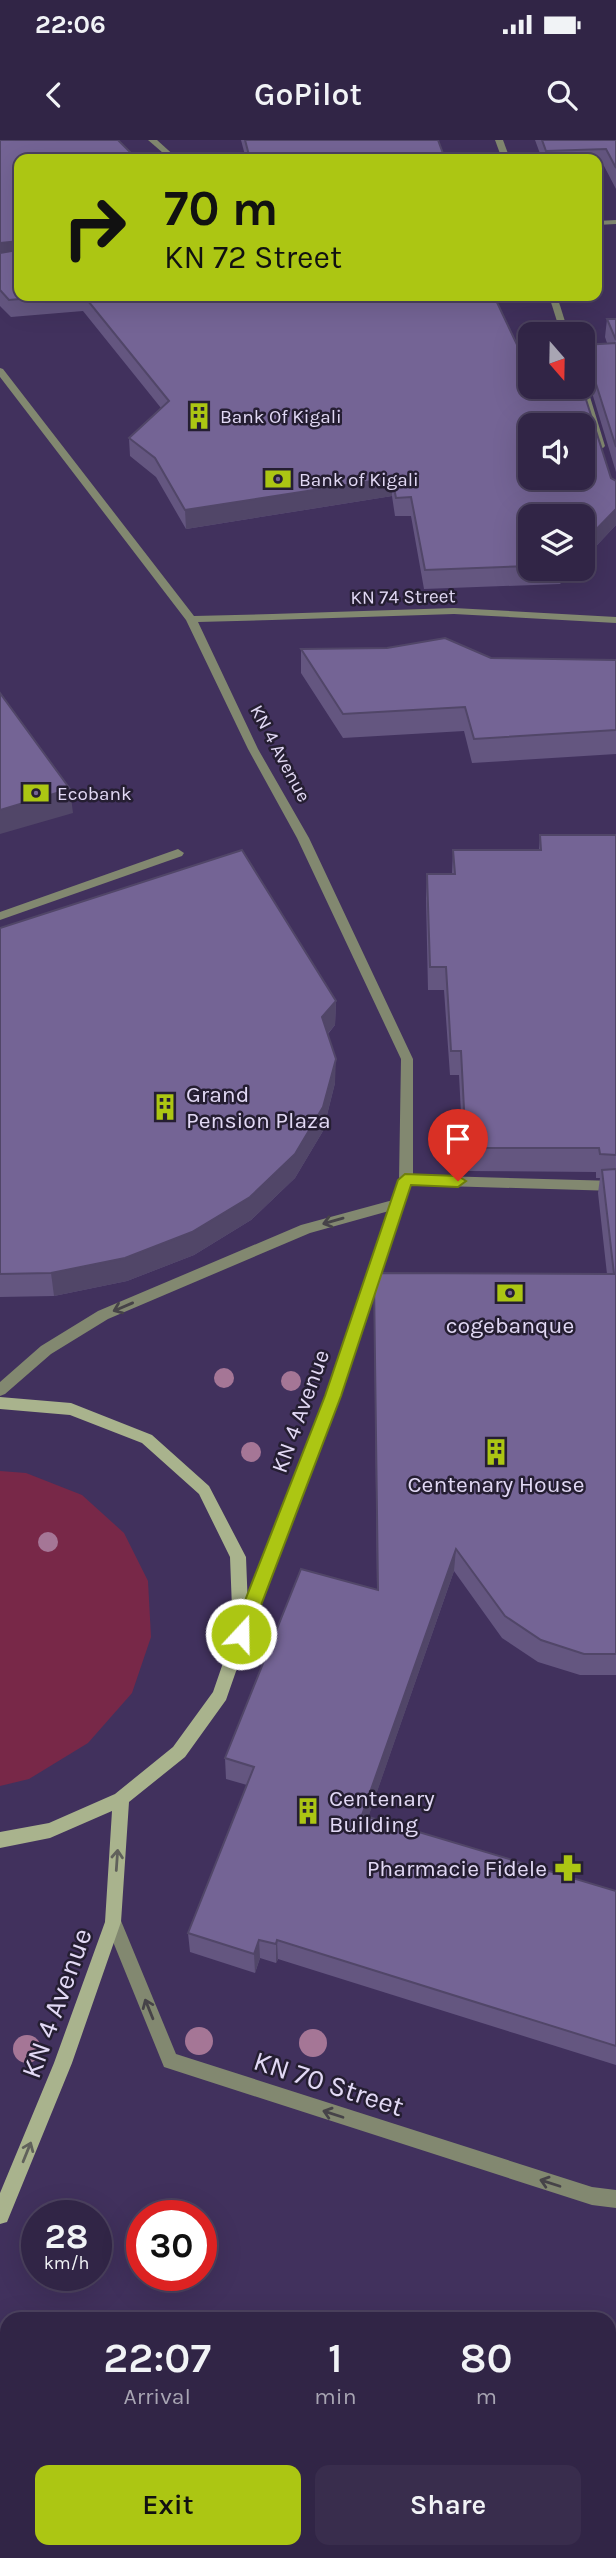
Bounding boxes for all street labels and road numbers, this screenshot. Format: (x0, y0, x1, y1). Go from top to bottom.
street label: KN 74 Street (350, 585, 456, 609)
street label: KN 4 Avenue (245, 701, 315, 806)
street label: KN 4 Avenue (266, 1346, 335, 1476)
street label: KN 4 Avenue (14, 1924, 99, 2083)
street label: KN 70 Street (250, 2044, 408, 2123)

